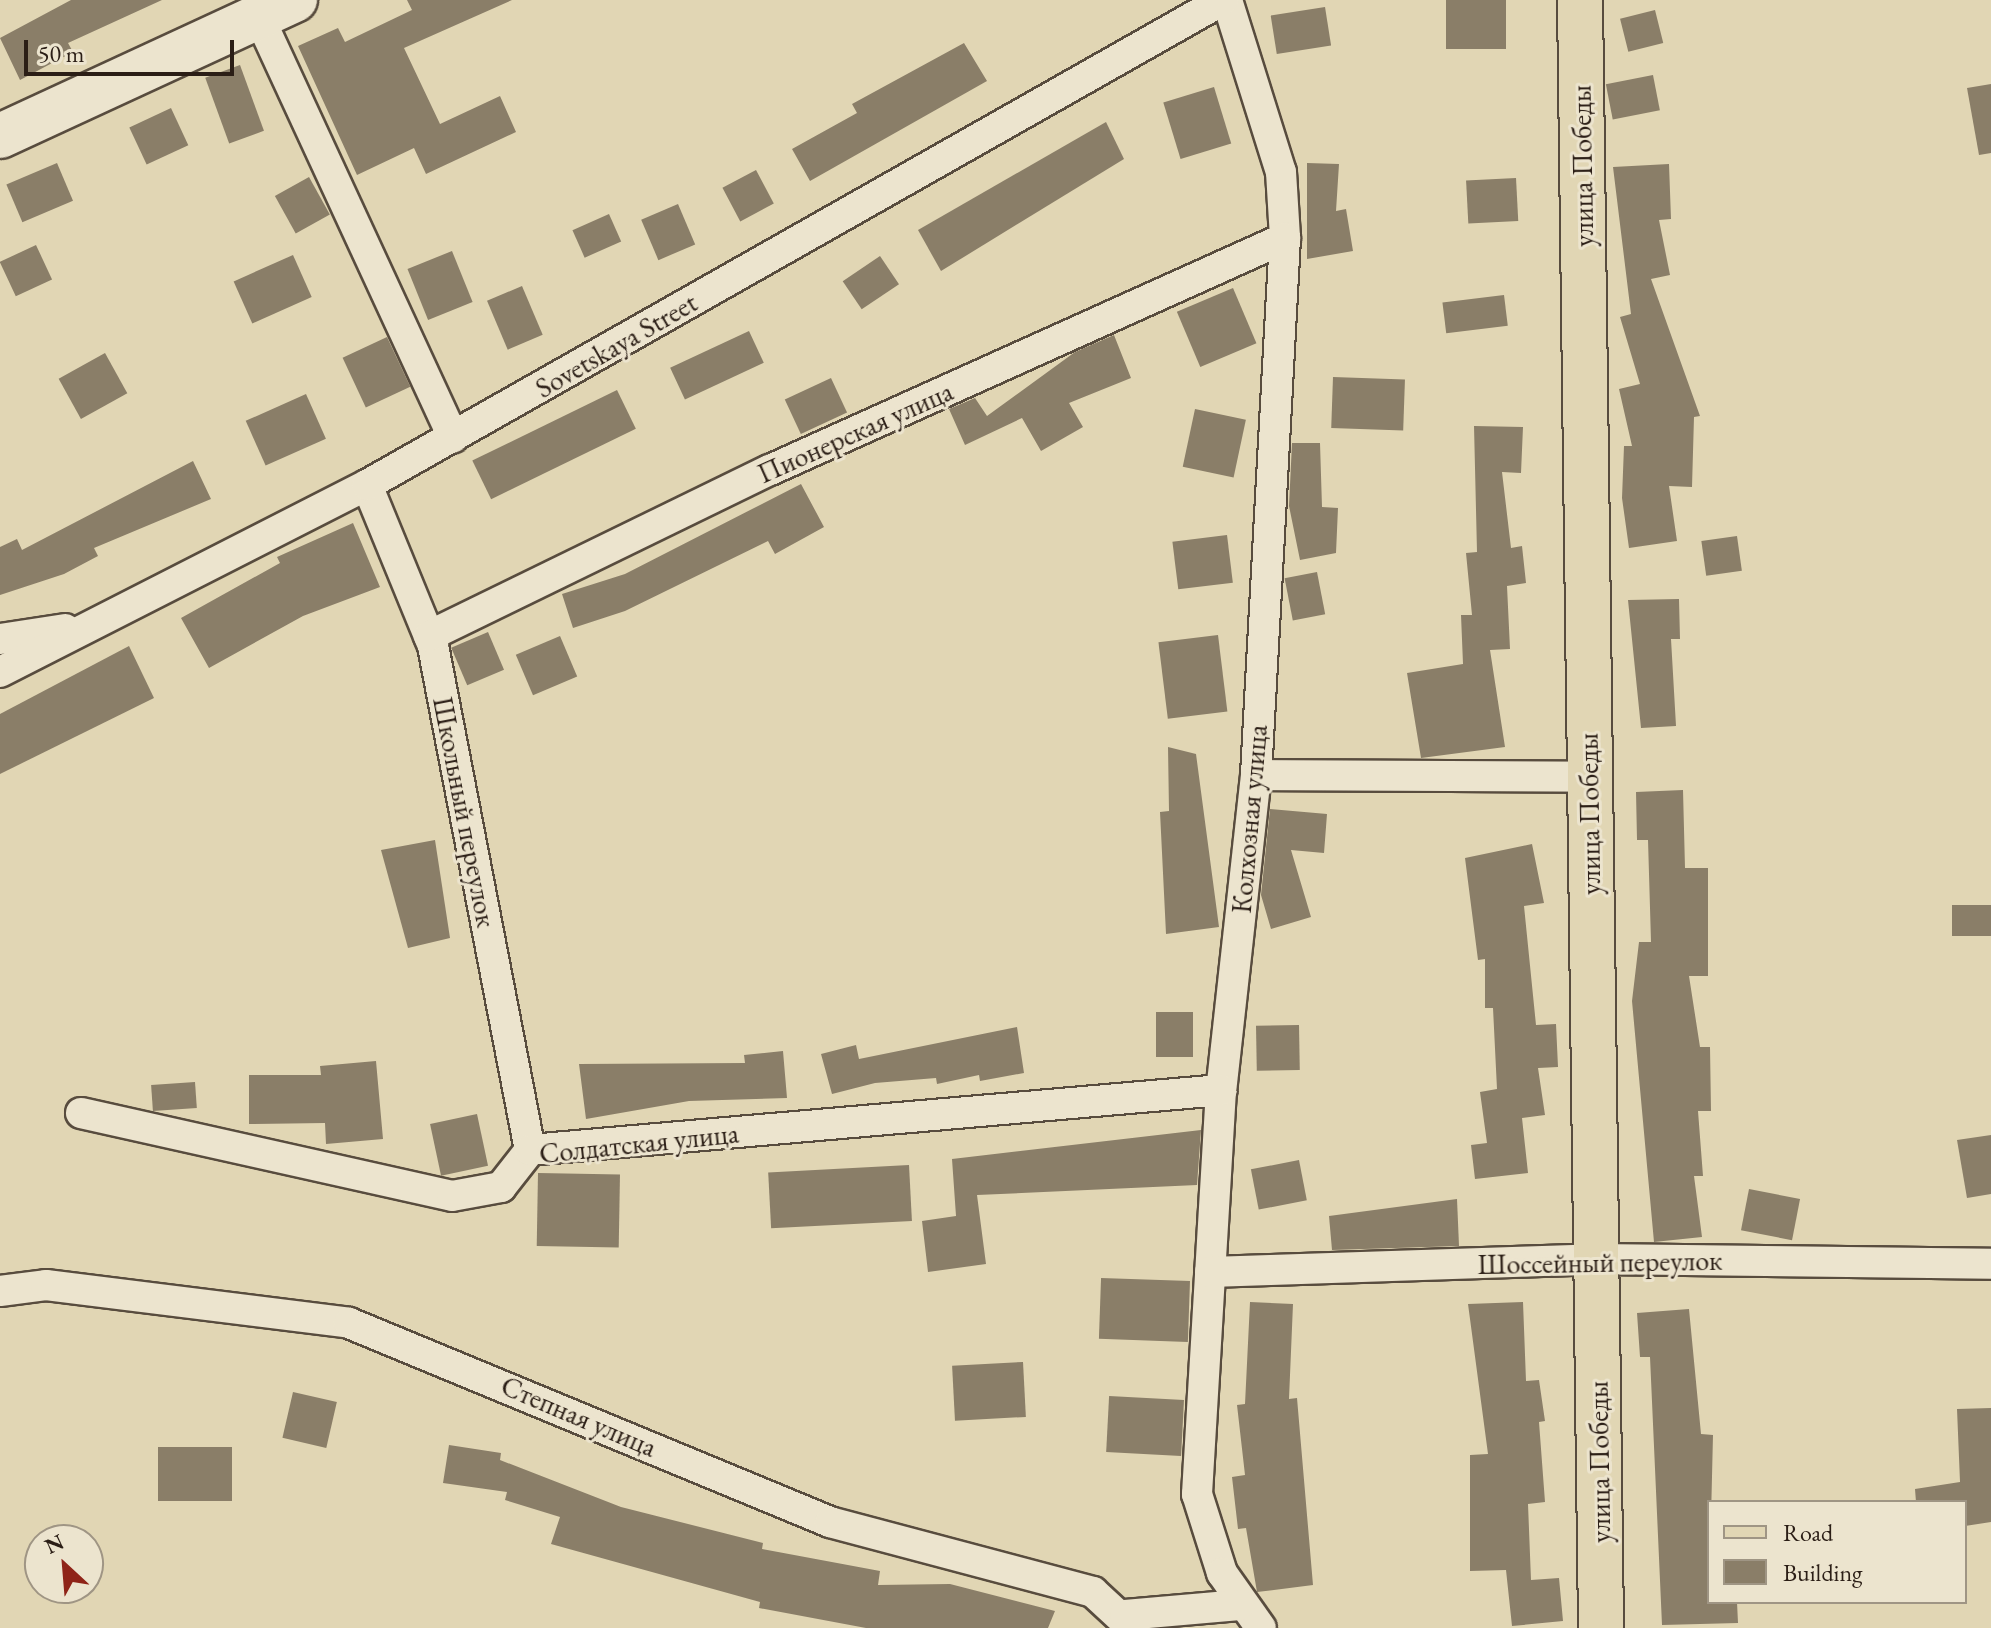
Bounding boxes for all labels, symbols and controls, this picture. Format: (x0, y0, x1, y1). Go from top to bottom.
scale bar (28, 24, 238, 74)
text: 50 m (38, 38, 85, 69)
street label: улица Победы (1564, 85, 1600, 247)
street label: Sovetskaya Street (529, 285, 703, 405)
street label: Пионерская улица (752, 374, 958, 490)
street label: Школьный переулок (426, 694, 504, 930)
street label: Колхозная улица (1224, 723, 1274, 915)
street label: улица Победы (1571, 733, 1607, 895)
street label: Солдатская улица (538, 1116, 740, 1170)
street label: Шоссейный переулок (1477, 1243, 1723, 1281)
street label: Степная улица (496, 1368, 662, 1464)
street label: улица Победы (1581, 1381, 1617, 1543)
legend (1707, 1500, 1967, 1604)
text: Road (1783, 1517, 1833, 1548)
north arrow (24, 1524, 104, 1604)
text: N (40, 1527, 68, 1561)
text: Building (1783, 1557, 1863, 1588)

